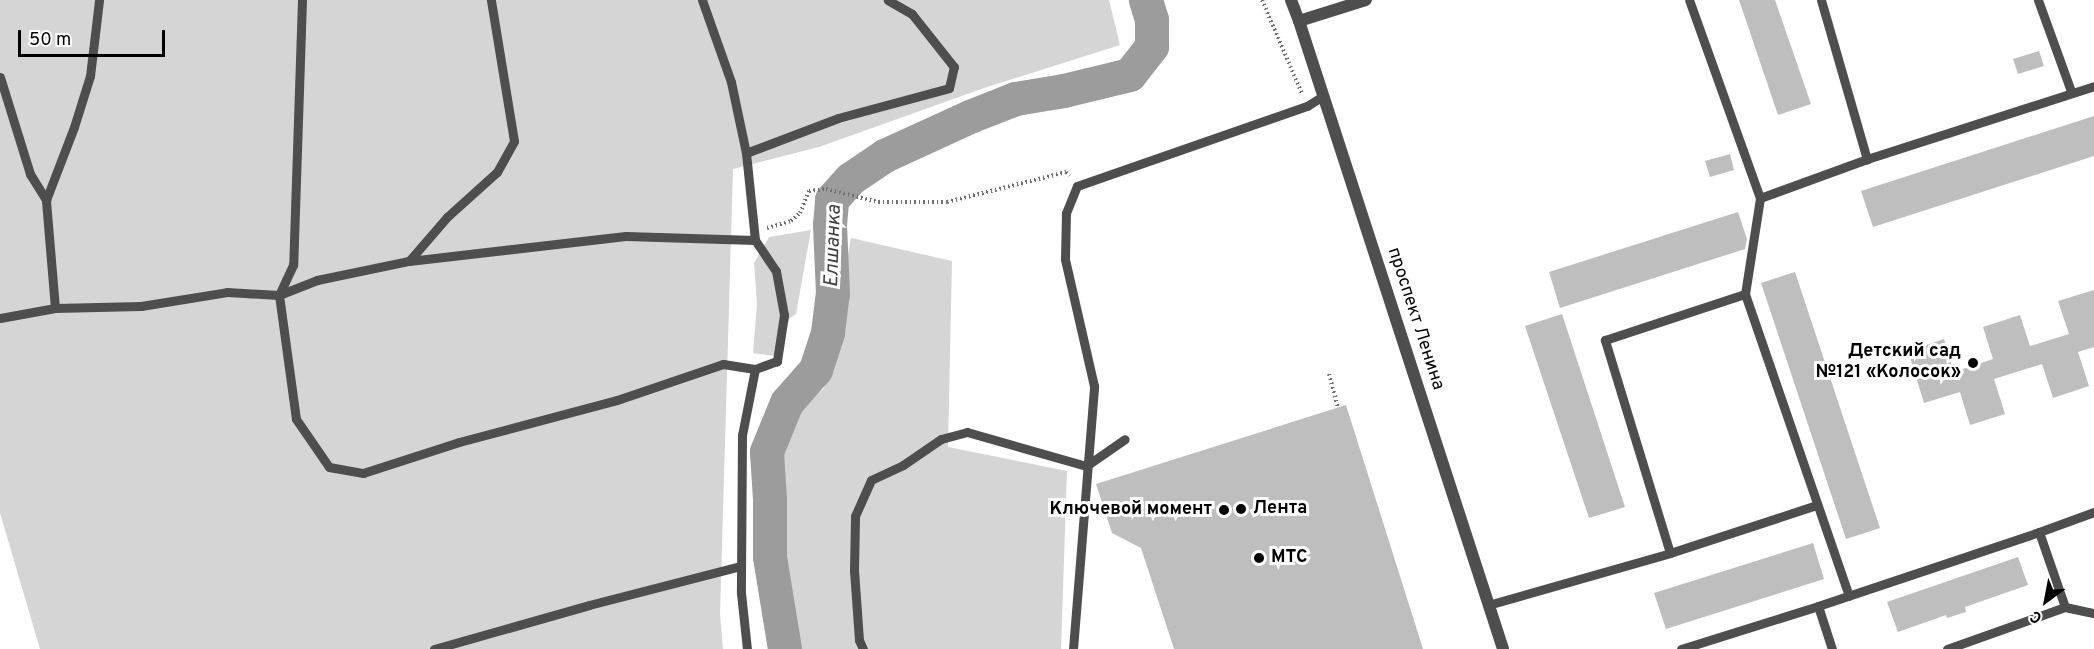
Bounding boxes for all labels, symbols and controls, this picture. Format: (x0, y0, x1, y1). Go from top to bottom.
scale bar (21, 18, 168, 56)
text: 50 m (29, 29, 71, 52)
water label: Елшанка (821, 204, 847, 288)
street label: проспект Ленина (1382, 245, 1448, 393)
place label: Детский сад №121 «Колосок» (1815, 342, 1961, 385)
marker: Детский сад №121 «Колосок» (1966, 356, 1980, 370)
place label: Лента (1253, 498, 1307, 520)
place label: Ключевой момент (1050, 499, 1212, 521)
marker: Лента (1234, 502, 1248, 516)
marker: Ключевой момент (1217, 503, 1231, 517)
place label: МТС (1271, 547, 1308, 569)
marker: МТС (1252, 551, 1266, 565)
north arrow (2016, 571, 2076, 631)
text: С (2027, 605, 2046, 627)

